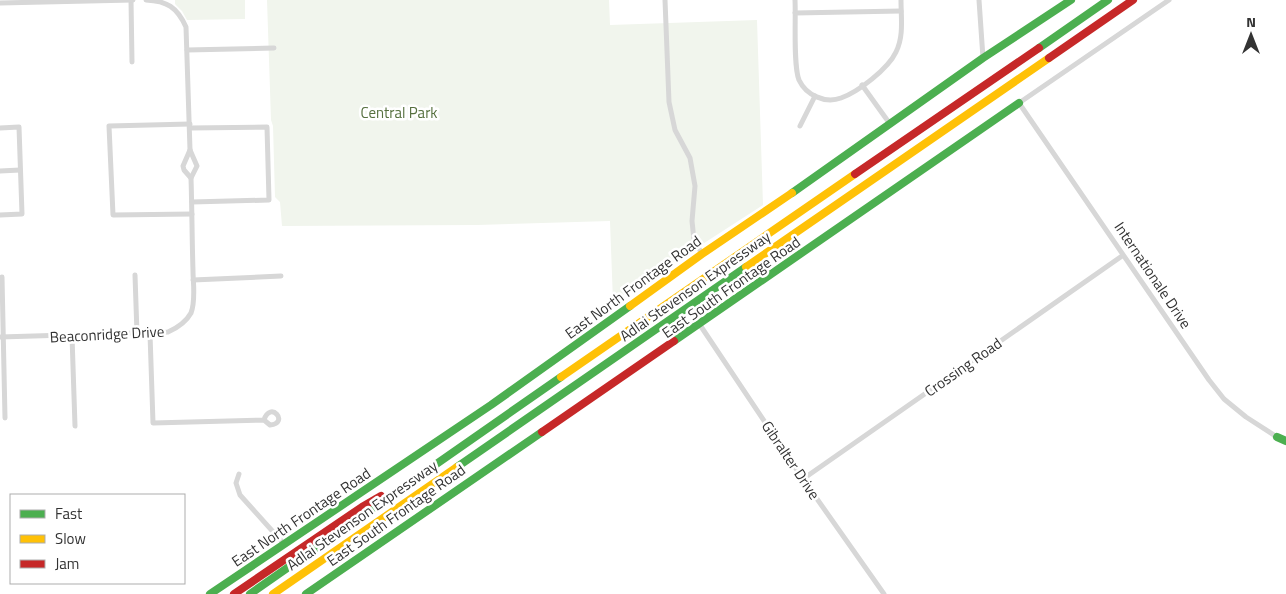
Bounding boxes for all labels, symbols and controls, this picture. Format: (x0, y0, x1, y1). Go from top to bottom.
north arrow (1226, 10, 1276, 60)
text: N (1246, 11, 1256, 32)
park label: Central Park (360, 101, 438, 124)
street label: Internationale Drive (1109, 217, 1197, 333)
street label: Adlai Stevenson Expressway (615, 225, 775, 347)
street label: East North Frontage Road (560, 230, 706, 344)
street label: East South Frontage Road (657, 230, 805, 344)
street label: Beaconridge Drive (49, 320, 165, 348)
street label: Crossing Road (920, 332, 1006, 402)
street label: Gibralter Drive (756, 416, 826, 504)
street label: Adlai Stevenson Expressway (282, 454, 442, 576)
street label: East South Frontage Road (322, 458, 470, 572)
street label: East North Frontage Road (227, 462, 375, 572)
legend (10, 494, 185, 584)
text: Fast (55, 502, 83, 525)
text: Slow (55, 527, 86, 550)
text: Jam (55, 552, 79, 575)

